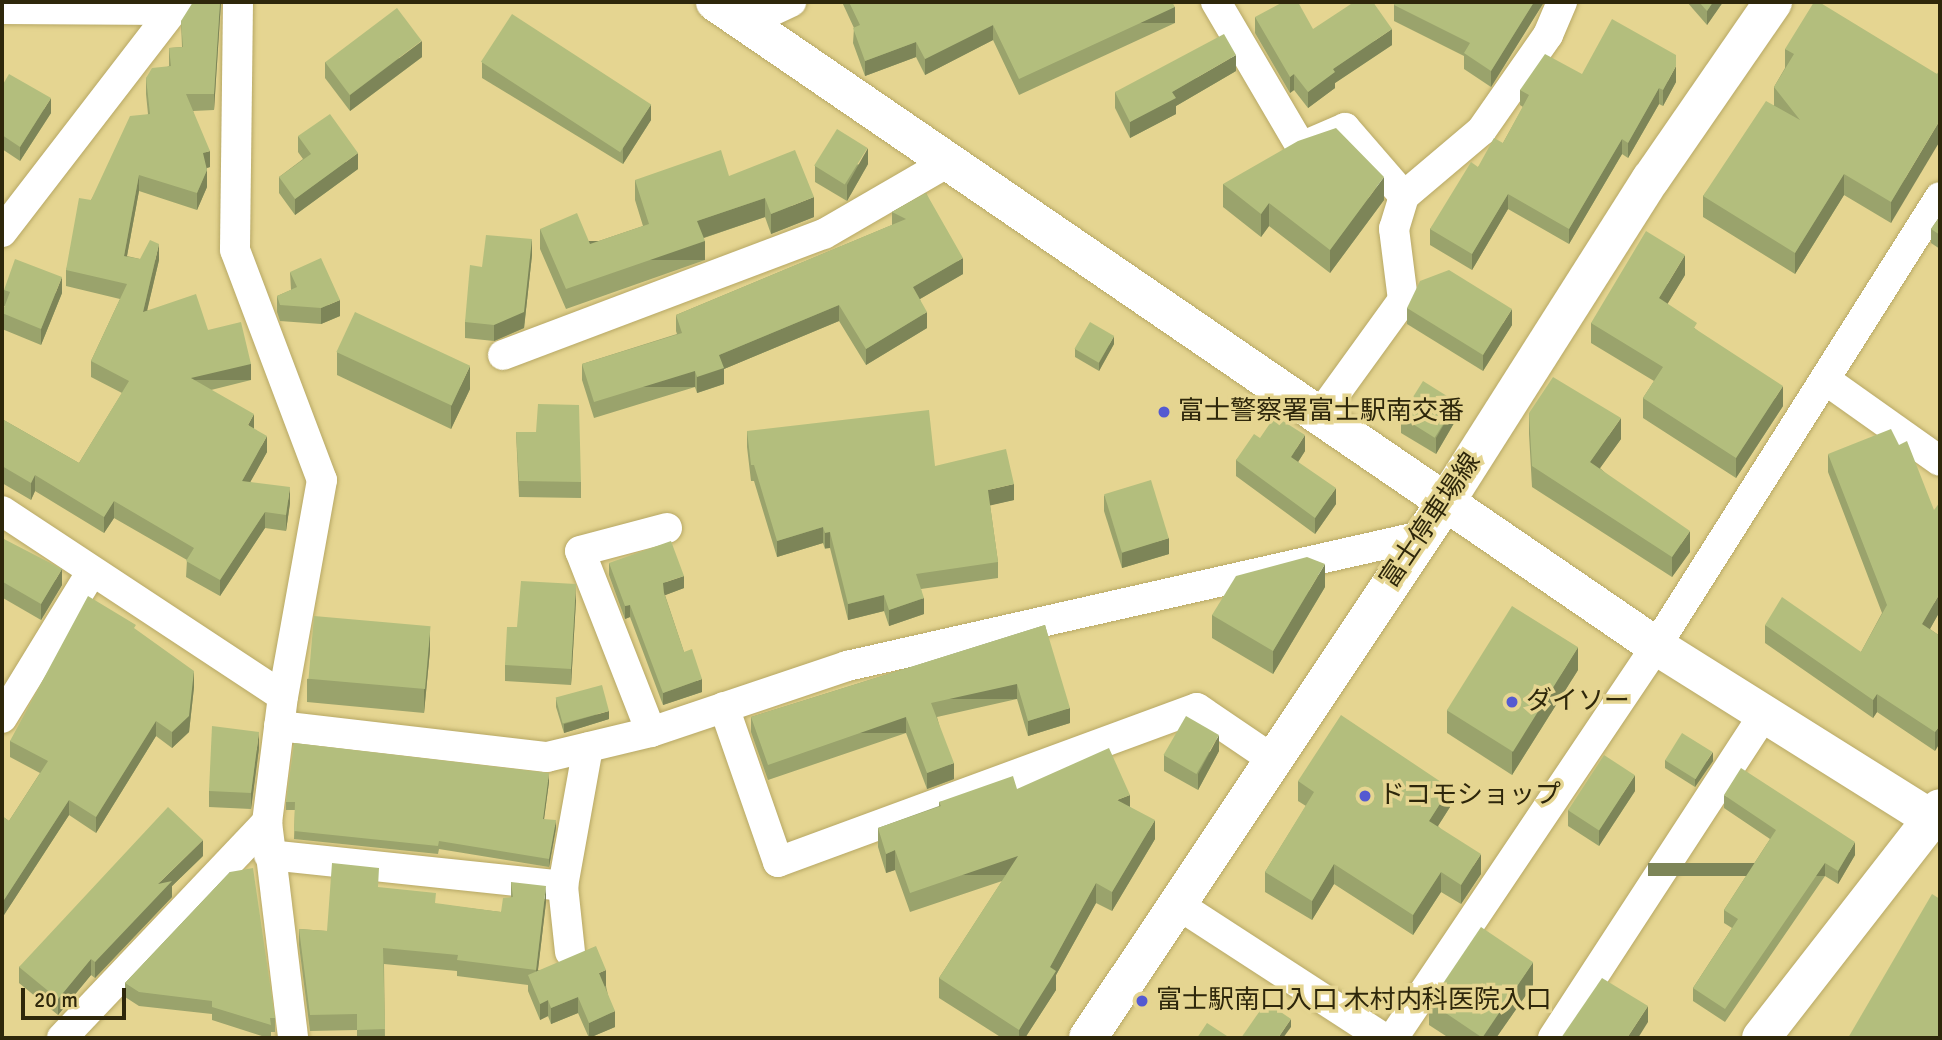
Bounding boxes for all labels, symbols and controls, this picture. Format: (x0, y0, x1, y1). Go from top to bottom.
place label: 富士警察署富士駅南交番 (1178, 396, 1464, 428)
marker: 富士警察署富士駅南交番 (1156, 404, 1172, 420)
street label: 富士停車場線 (1374, 448, 1488, 594)
place label: ダイソー (1526, 686, 1630, 718)
marker: ダイソー (1504, 694, 1520, 710)
place label: ドコモショップ (1379, 780, 1561, 812)
marker: ドコモショップ (1357, 788, 1373, 804)
scale bar (24, 974, 130, 1018)
place label: 富士駅南口入口 木村内科医院入口 (1156, 985, 1552, 1017)
text: 20 m (34, 987, 78, 1013)
marker: 富士駅南口入口 木村内科医院入口 (1134, 993, 1150, 1009)

